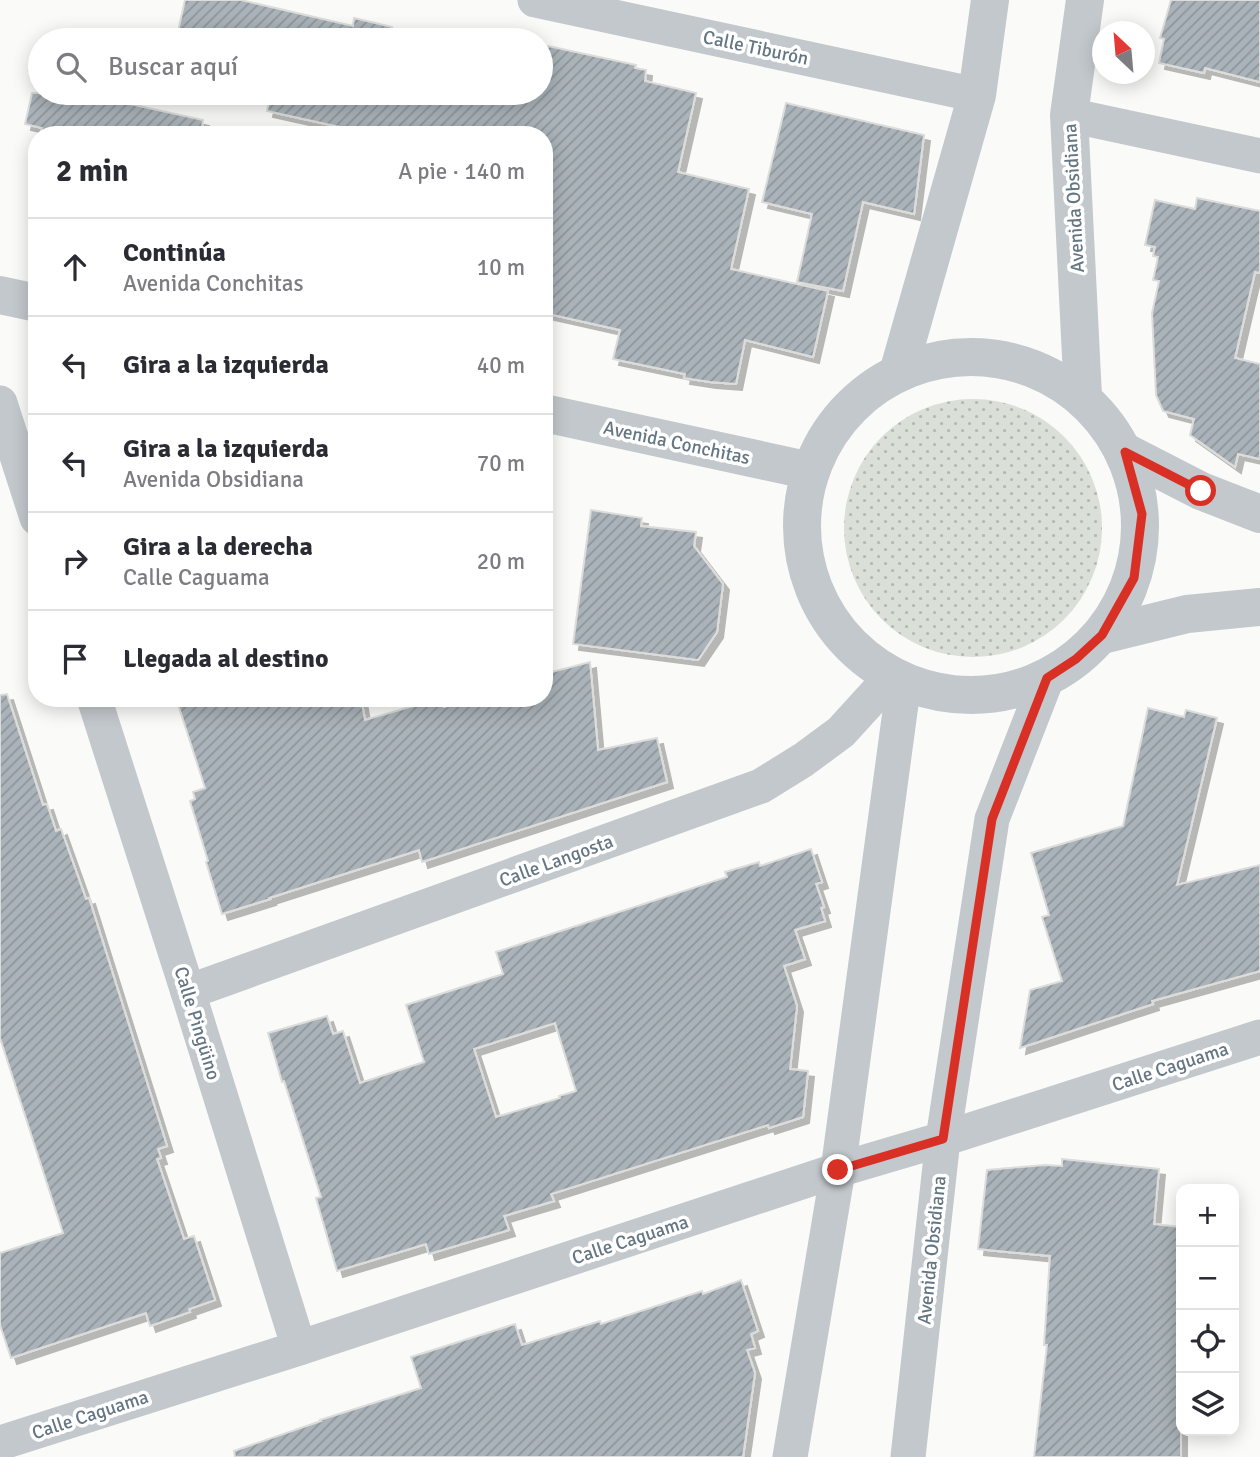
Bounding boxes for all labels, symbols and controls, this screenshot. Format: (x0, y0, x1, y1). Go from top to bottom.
north arrow (1092, 21, 1155, 84)
street label: Calle Tiburón (701, 25, 811, 71)
search box (28, 28, 553, 105)
icon: search (52, 48, 90, 86)
text: Buscar aquí (108, 51, 238, 83)
street label: Avenida Obsidiana (1058, 123, 1090, 273)
text: 2 min (56, 153, 128, 190)
text: A pie · 140 m (398, 157, 525, 186)
text: Continúa (123, 237, 226, 269)
icon: ahead (56, 248, 94, 286)
text: 10 m (477, 253, 525, 282)
text: Avenida Conchitas (123, 269, 304, 298)
icon: left (56, 346, 94, 384)
text: Gira a la izquierda (123, 349, 329, 381)
text: 40 m (477, 351, 525, 380)
street label: Avenida Conchitas (601, 416, 752, 470)
text: Gira a la izquierda (123, 433, 329, 465)
icon: left (56, 444, 94, 482)
text: 70 m (477, 449, 525, 478)
text: Avenida Obsidiana (123, 465, 304, 494)
route start (1185, 475, 1216, 506)
text: Gira a la derecha (123, 531, 313, 563)
icon: right (56, 542, 94, 580)
text: 20 m (477, 547, 525, 576)
text: Calle Caguama (123, 563, 270, 592)
icon: arrive (56, 640, 94, 678)
text: Llegada al destino (123, 643, 329, 675)
street label: Calle Langosta (496, 829, 617, 893)
street label: Calle Pingüino (168, 964, 226, 1083)
street label: Calle Caguama (1109, 1037, 1232, 1097)
route end (822, 1154, 853, 1185)
street label: Avenida Obsidiana (912, 1175, 952, 1326)
map controls (1176, 1184, 1239, 1436)
button: + (1176, 1184, 1239, 1247)
street label: Calle Caguama (569, 1210, 692, 1270)
button: − (1176, 1247, 1239, 1310)
button: locate (1176, 1310, 1239, 1373)
button: layers (1176, 1373, 1239, 1436)
street label: Calle Caguama (29, 1385, 152, 1445)

